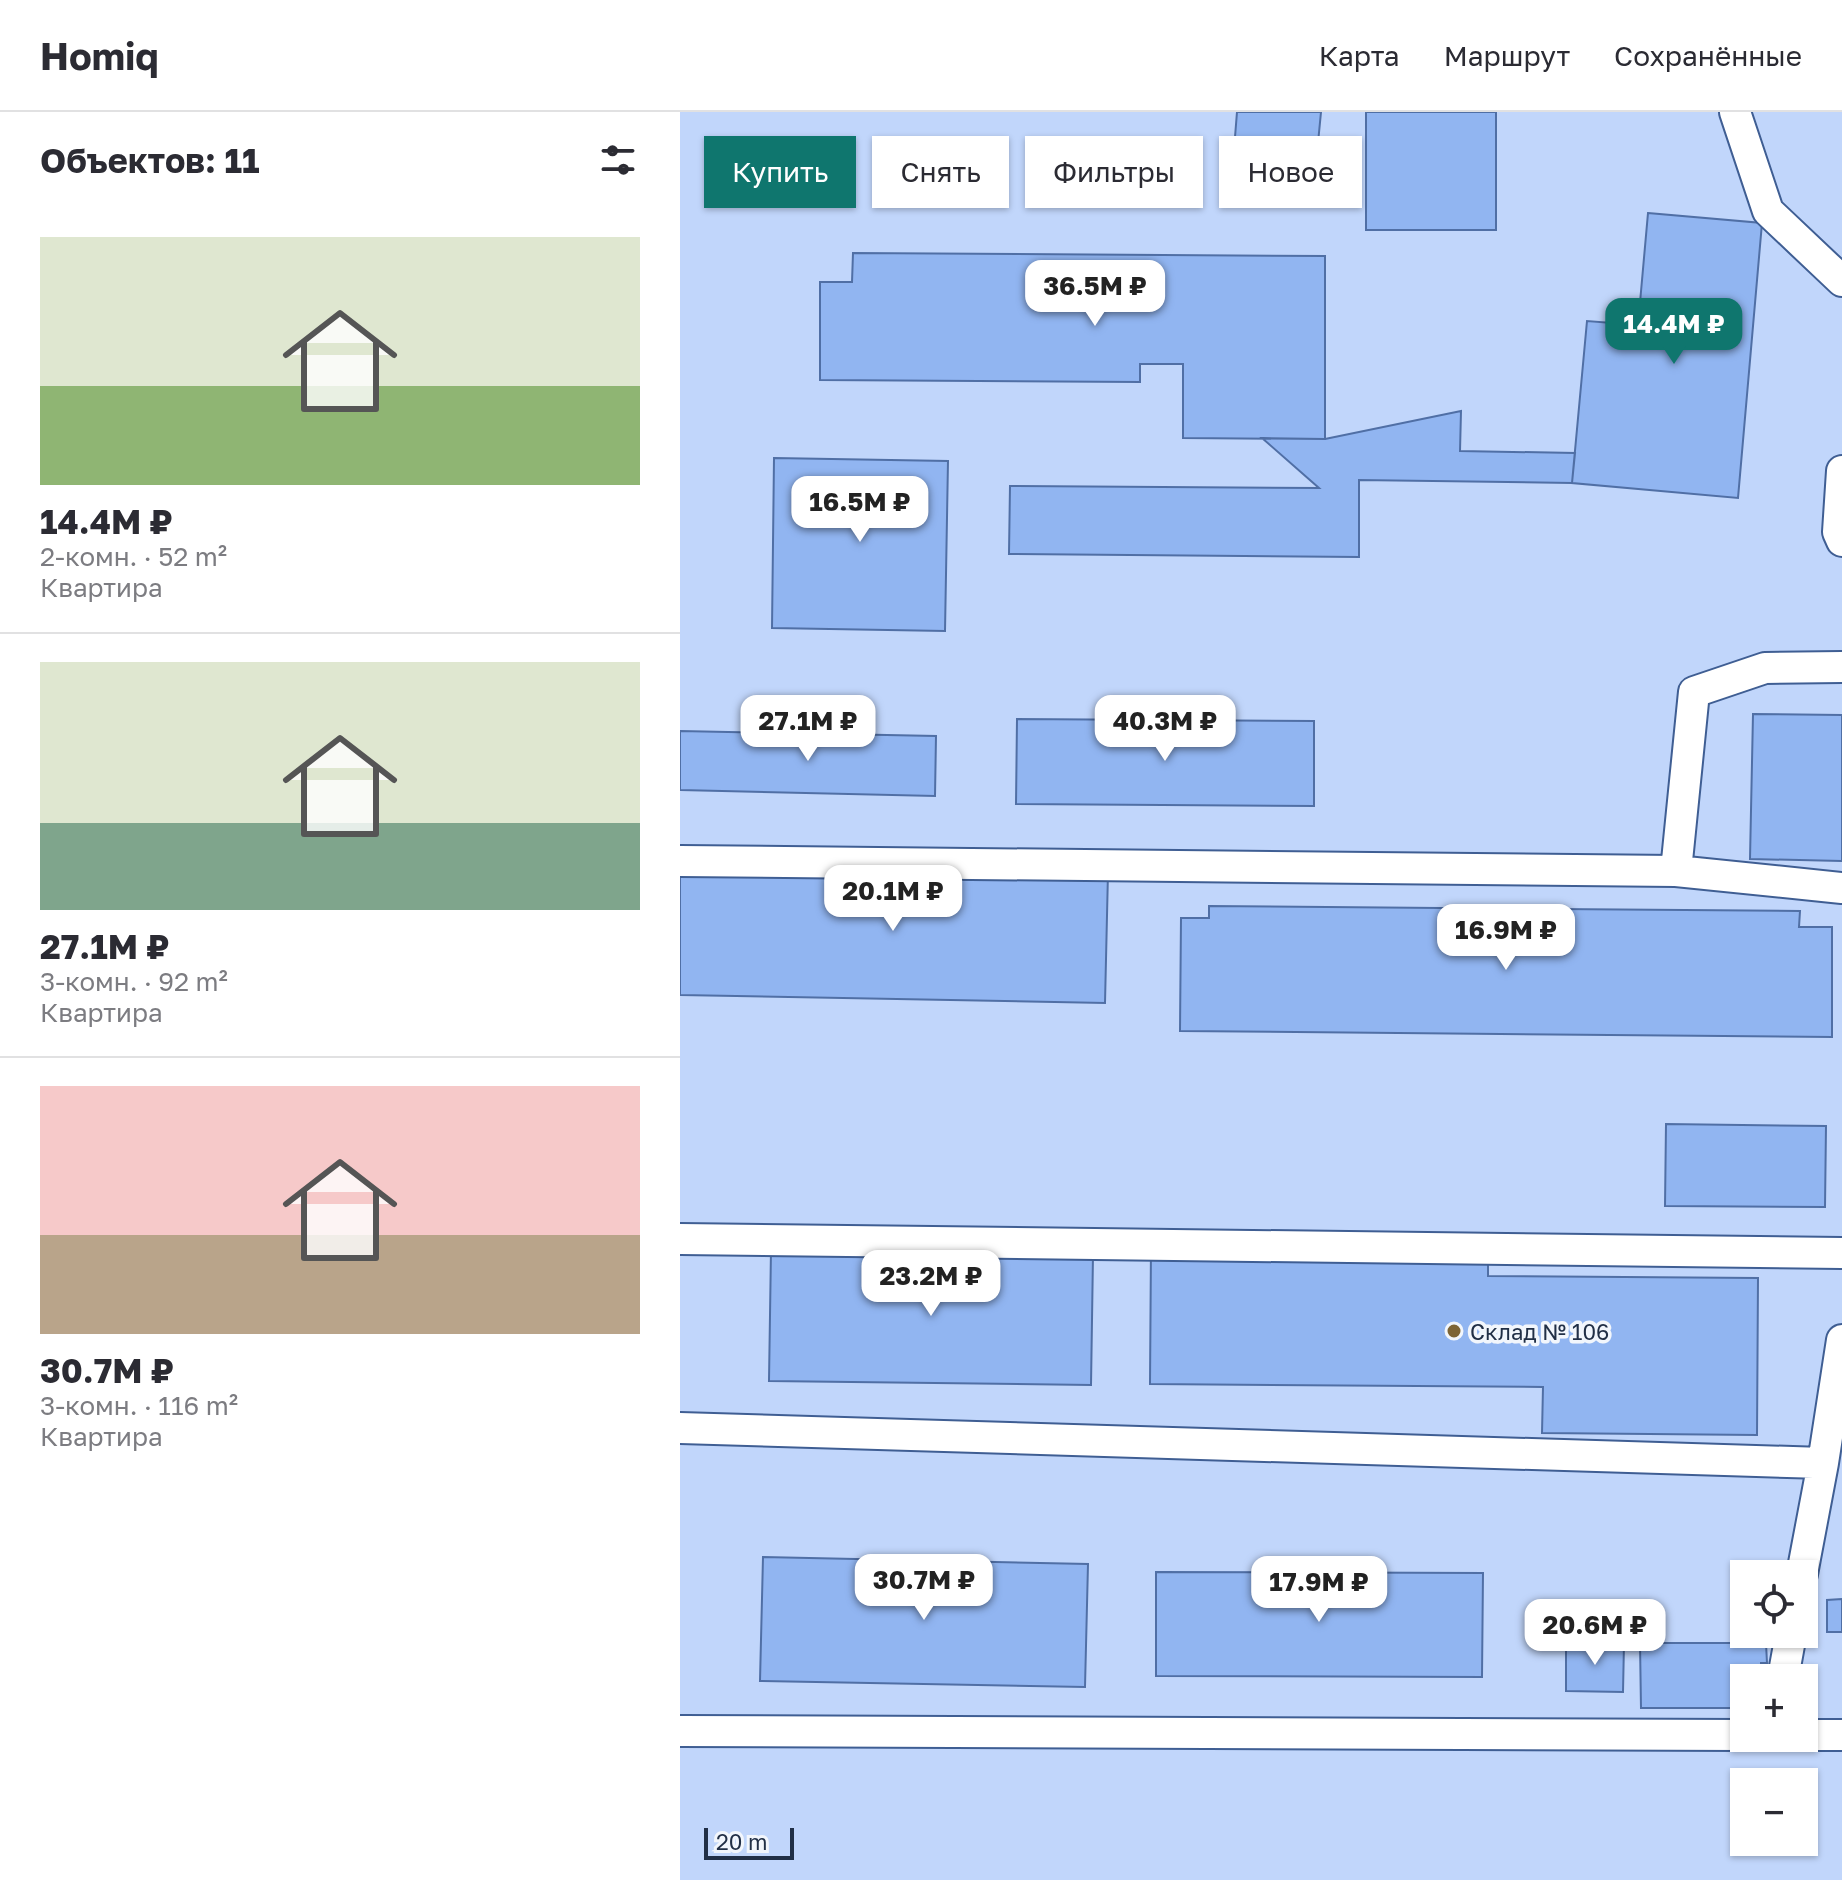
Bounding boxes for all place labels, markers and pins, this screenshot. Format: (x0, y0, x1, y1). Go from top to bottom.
pin: 36.5M ₽ (1021, 260, 1169, 328)
pin: 14.4M ₽ (1600, 298, 1748, 366)
pin: 16.5M ₽ (786, 476, 934, 544)
pin: 27.1M ₽ (734, 695, 882, 763)
pin: 40.3M ₽ (1091, 695, 1239, 763)
pin: 20.1M ₽ (819, 865, 967, 933)
pin: 16.9M ₽ (1432, 904, 1580, 972)
pin: 23.2M ₽ (857, 1250, 1005, 1318)
place label: Склад № 106 (1470, 1318, 1609, 1345)
marker: Склад № 106 (1445, 1322, 1463, 1340)
pin: 30.7M ₽ (850, 1554, 998, 1622)
pin: 17.9M ₽ (1245, 1556, 1393, 1624)
pin: 20.6M ₽ (1521, 1599, 1669, 1667)

